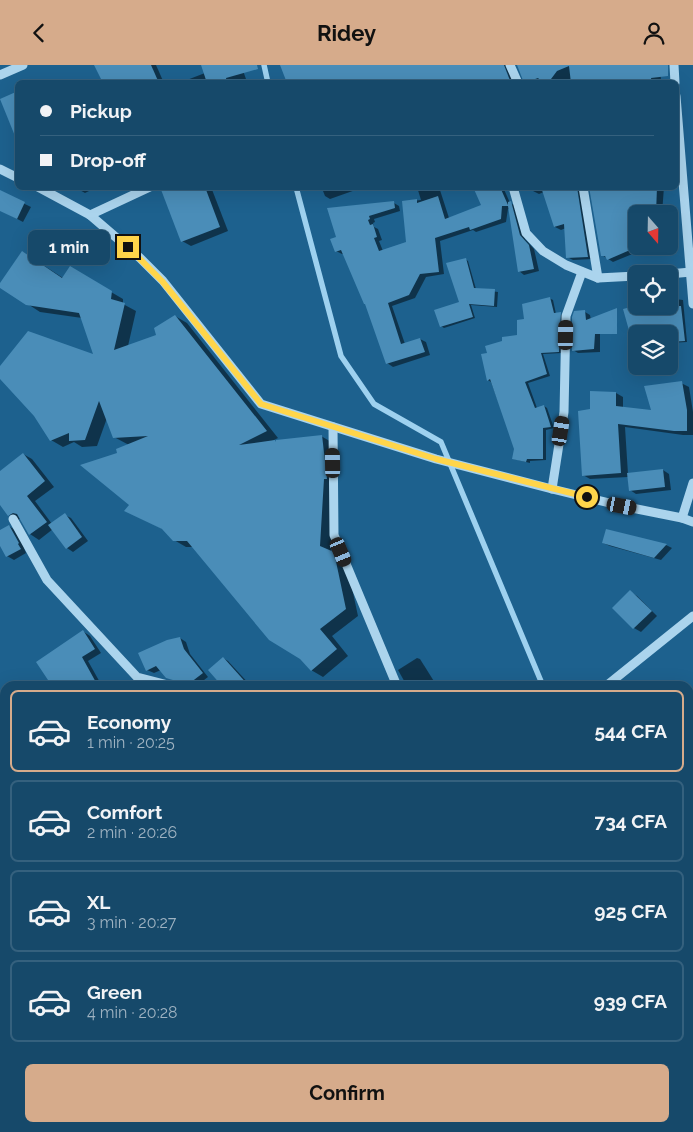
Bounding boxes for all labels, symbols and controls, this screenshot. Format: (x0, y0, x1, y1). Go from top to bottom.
icon: back (25, 19, 53, 47)
icon: person (640, 19, 668, 47)
text: Ridey (317, 20, 376, 46)
text: Pickup (70, 100, 132, 122)
text: Drop-off (70, 149, 146, 171)
north arrow (628, 205, 678, 255)
map controls (628, 205, 678, 375)
callout: 1 min (28, 229, 110, 265)
route end (117, 236, 139, 258)
text: 1 min (49, 238, 89, 257)
button: locate (628, 265, 678, 315)
car (558, 320, 573, 350)
button: layers (628, 325, 678, 375)
car (551, 415, 570, 447)
car (325, 448, 340, 478)
route start (576, 486, 598, 508)
car (605, 496, 638, 516)
car (328, 535, 353, 569)
icon: car (27, 709, 72, 754)
text: Economy (87, 711, 171, 733)
text: 544 CFA (594, 720, 667, 742)
text: 1 min · 20:25 (87, 733, 175, 752)
icon: car (27, 799, 72, 844)
text: Comfort (87, 801, 162, 823)
text: 734 CFA (595, 810, 667, 832)
text: 2 min · 20:26 (87, 823, 177, 842)
icon: car (27, 889, 72, 934)
text: XL (87, 891, 110, 913)
text: 925 CFA (594, 900, 667, 922)
text: 3 min · 20:27 (87, 913, 176, 932)
icon: car (27, 979, 72, 1024)
text: Green (87, 981, 142, 1003)
text: 939 CFA (594, 990, 667, 1012)
text: 4 min · 20:28 (87, 1003, 177, 1022)
button: Confirm (25, 1064, 669, 1122)

